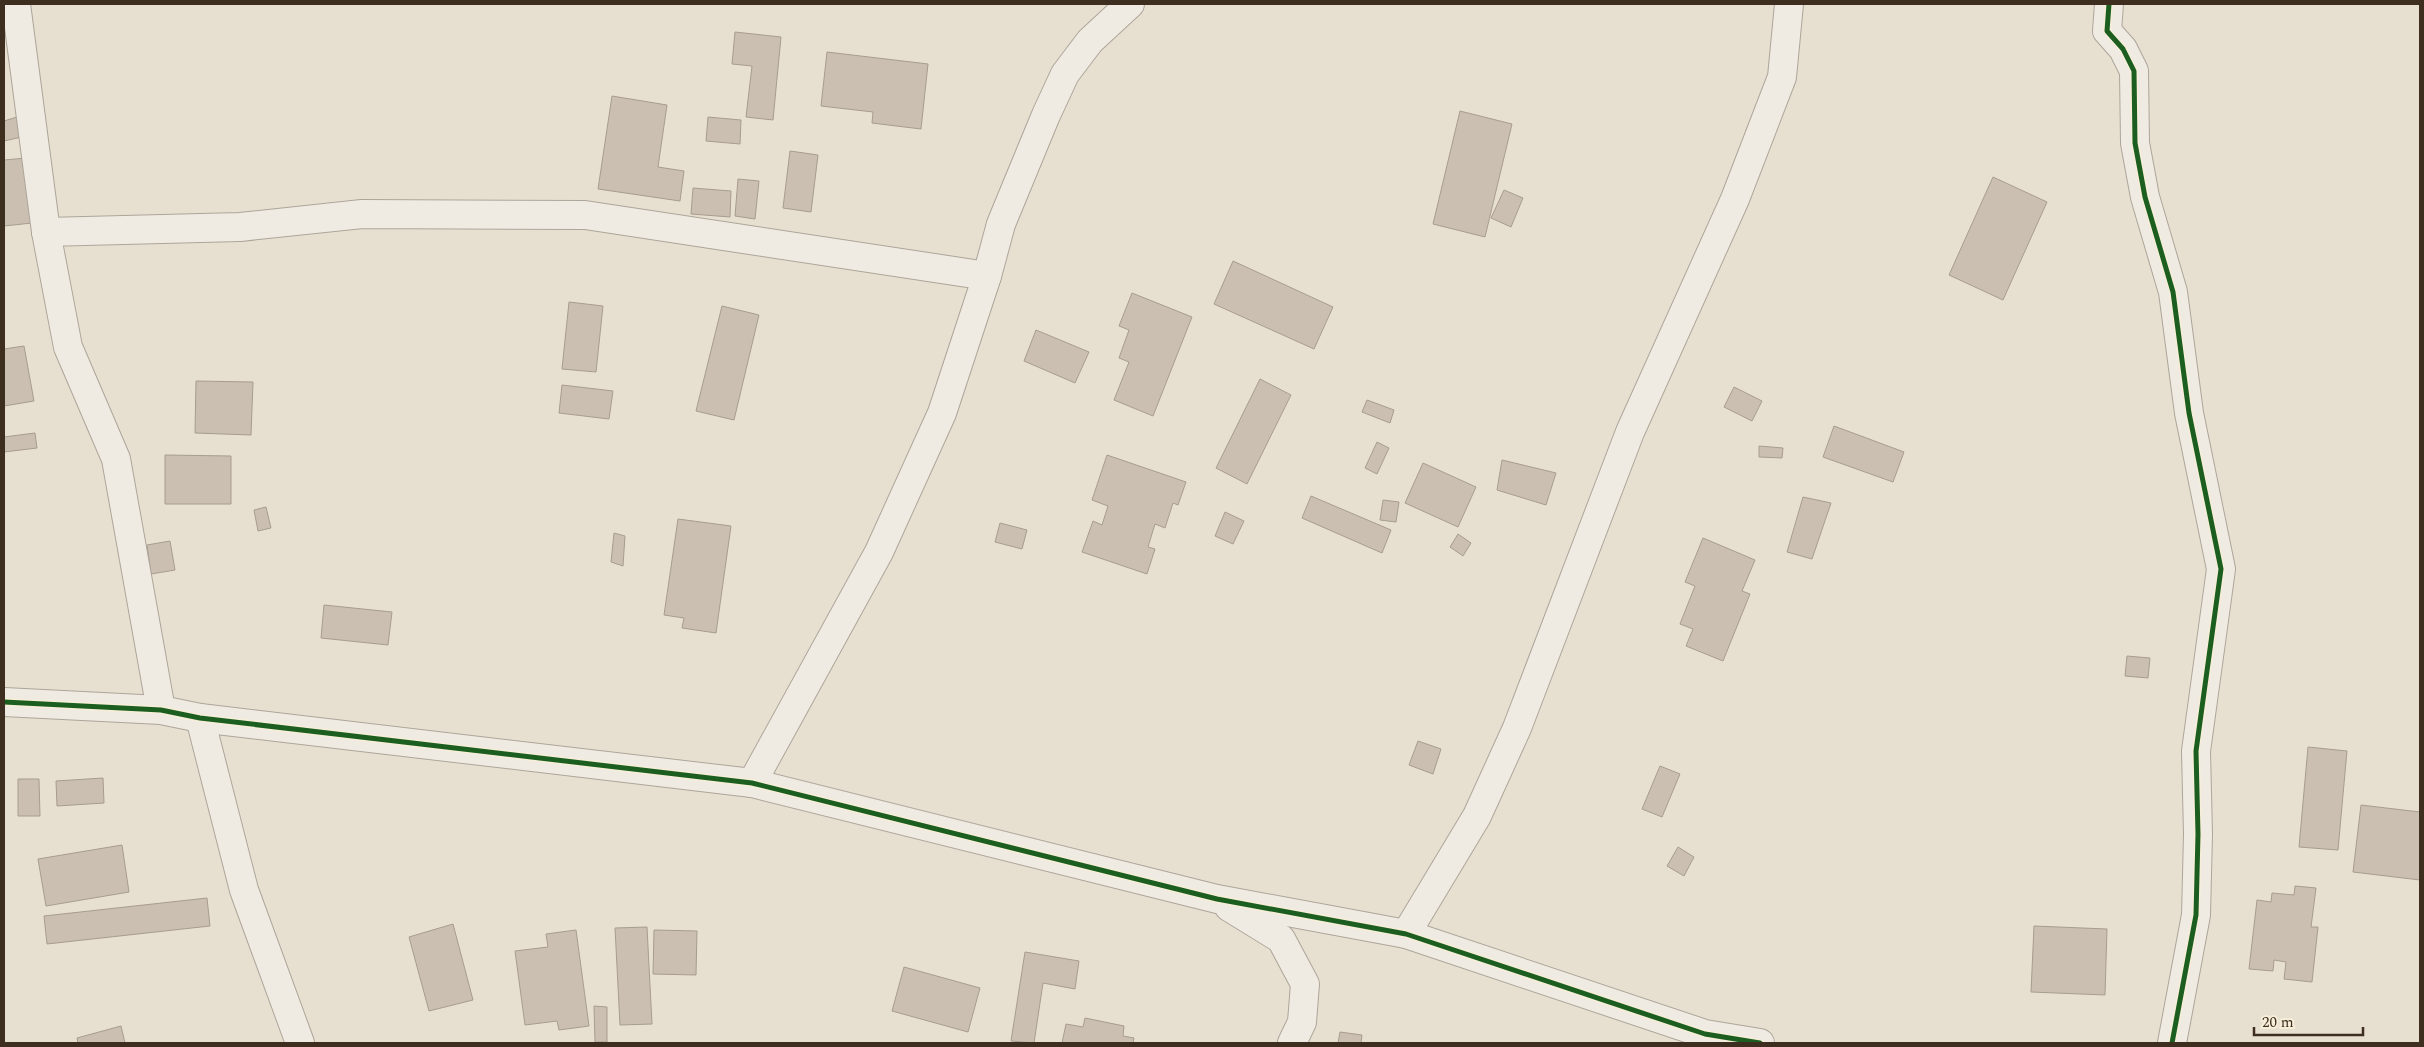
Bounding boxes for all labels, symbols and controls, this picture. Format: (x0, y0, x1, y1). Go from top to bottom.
scale bar (2254, 1004, 2363, 1036)
text: 20 m (2262, 1011, 2294, 1034)

